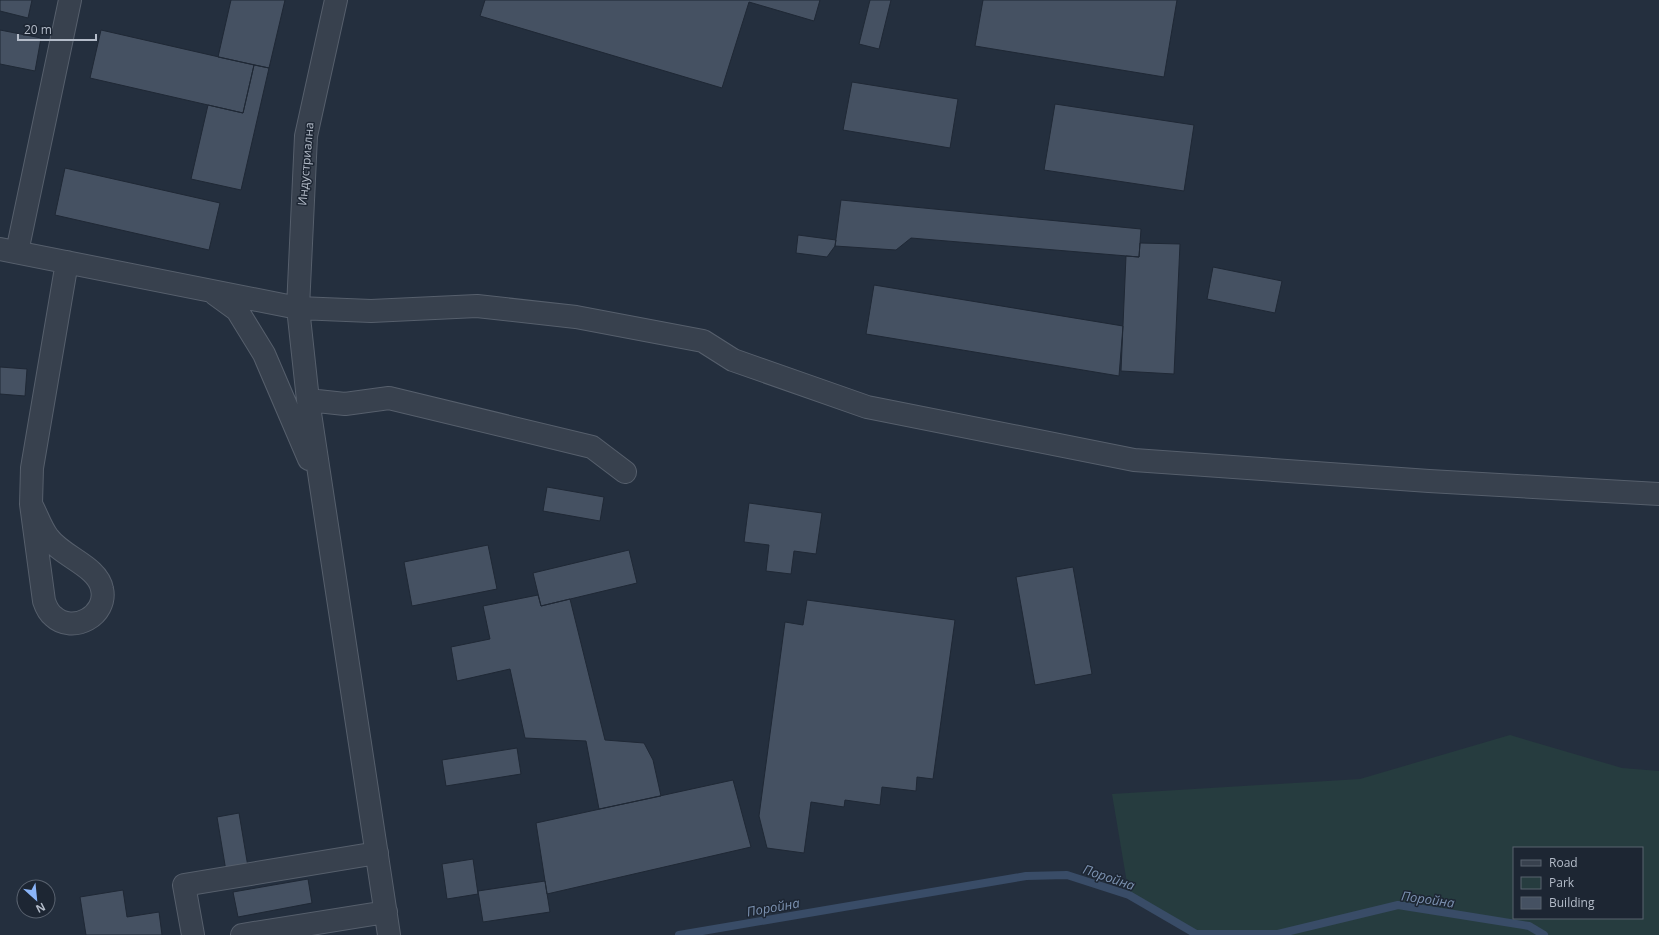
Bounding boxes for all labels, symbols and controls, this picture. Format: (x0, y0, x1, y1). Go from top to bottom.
scale bar (18, 16, 96, 42)
text: 20 m (24, 21, 52, 38)
street label: Индустриална (293, 121, 318, 206)
legend (1513, 847, 1643, 919)
text: Road (1549, 854, 1578, 871)
water label: Поройна (1081, 860, 1138, 894)
text: Park (1549, 874, 1575, 891)
north arrow (16, 879, 56, 919)
water label: Поройна (1400, 886, 1456, 912)
water label: Поройна (745, 893, 802, 921)
text: Building (1549, 894, 1595, 911)
text: N (33, 900, 48, 917)

